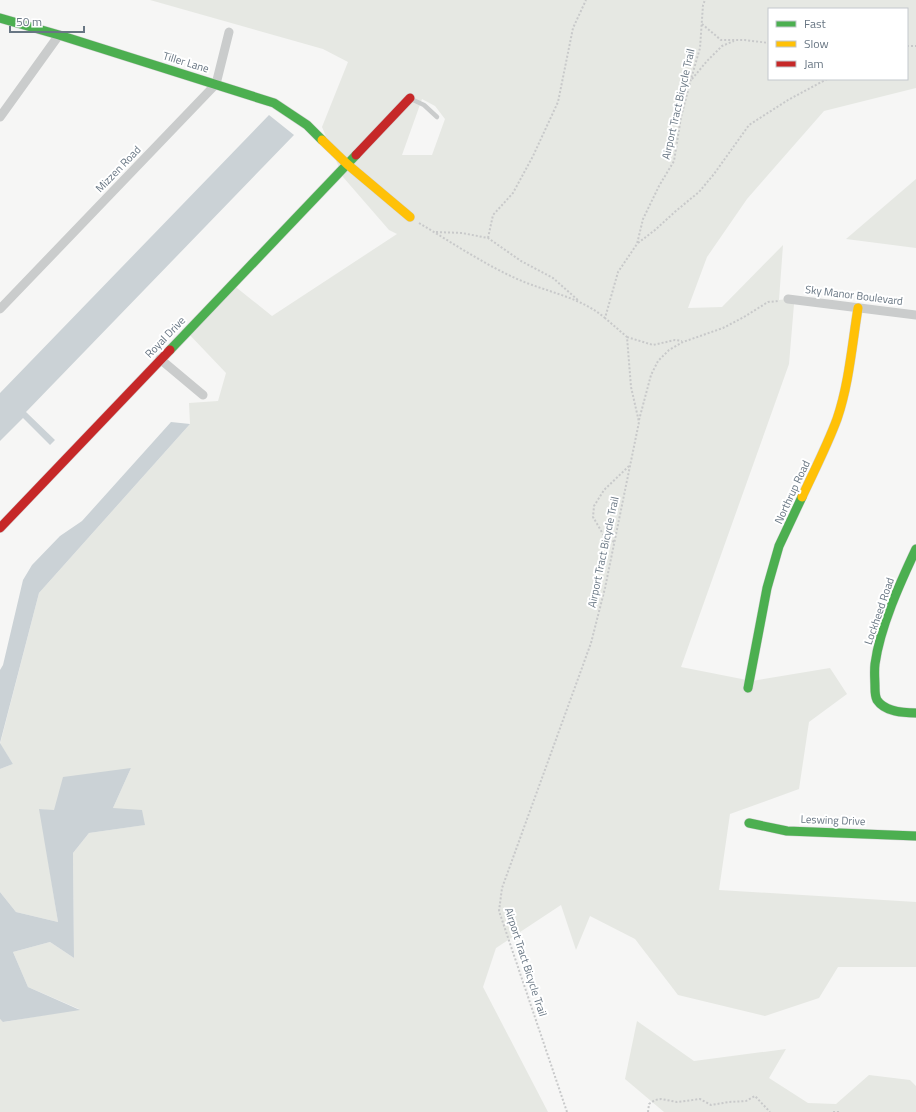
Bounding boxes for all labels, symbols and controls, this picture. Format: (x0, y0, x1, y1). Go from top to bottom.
scale bar (10, 8, 84, 34)
legend (768, 8, 908, 80)
text: 50 m (16, 12, 42, 31)
text: Fast (804, 14, 827, 33)
text: Slow (804, 34, 829, 53)
street label: Tiller Lane (161, 47, 211, 77)
street label: Airport Tract Bicycle Trail (657, 47, 699, 161)
text: Jam (804, 54, 824, 73)
street label: Mizzen Road (92, 142, 144, 196)
street label: Sky Manor Boulevard (804, 281, 904, 309)
street label: Royal Drive (141, 312, 189, 361)
street label: Northrup Road (770, 457, 814, 526)
street label: Airport Tract Bicycle Trail (583, 495, 623, 609)
street label: Lockheed Road (860, 575, 898, 647)
street label: Leswing Drive (800, 811, 866, 829)
street label: Airport Tract Bicycle Trail (501, 906, 551, 1018)

